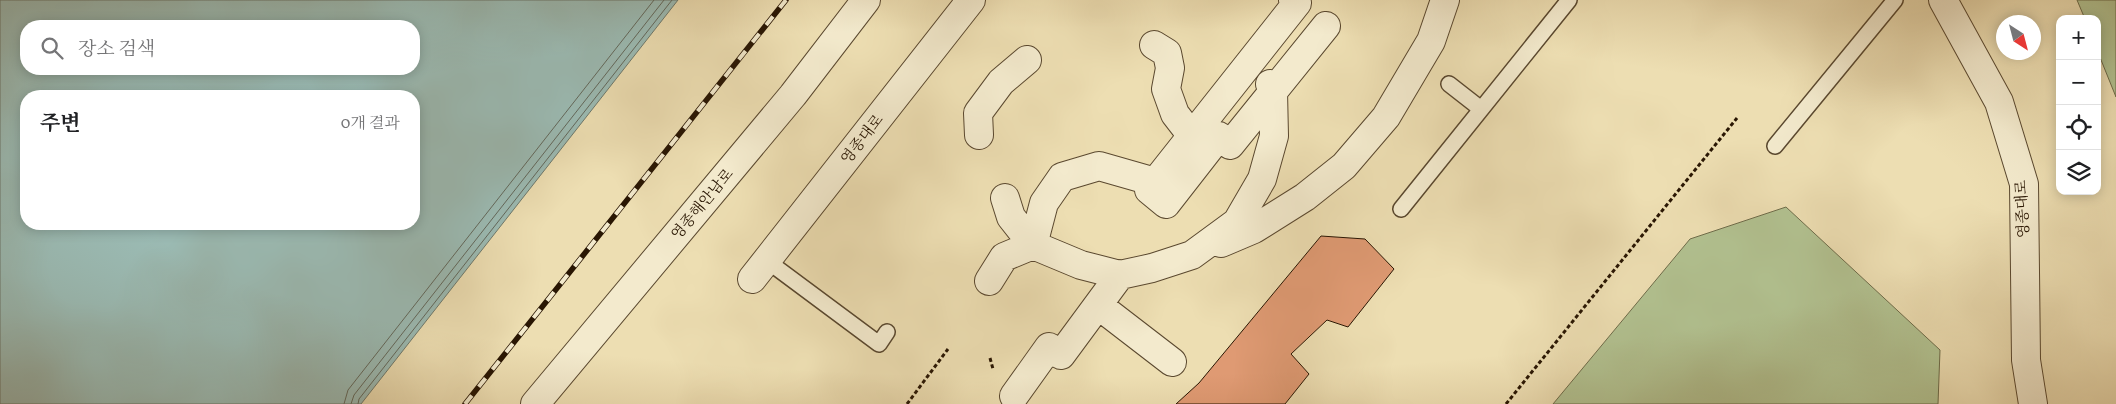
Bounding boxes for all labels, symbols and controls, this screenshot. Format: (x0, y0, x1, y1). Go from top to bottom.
north arrow (1996, 15, 2041, 60)
map controls (2056, 15, 2101, 195)
button: + (2056, 15, 2101, 60)
search box (20, 20, 420, 75)
icon: search (38, 34, 66, 62)
text: 장소 검색 (78, 37, 155, 63)
button: − (2056, 60, 2101, 105)
button: locate (2056, 105, 2101, 150)
text: 주변 (40, 110, 81, 139)
street label: 영종대로 (837, 110, 890, 169)
text: 0개 결과 (341, 113, 400, 135)
button: layers (2056, 150, 2101, 195)
street label: 영종해안남로 (667, 165, 739, 245)
street label: 영종대로 (2011, 179, 2036, 238)

